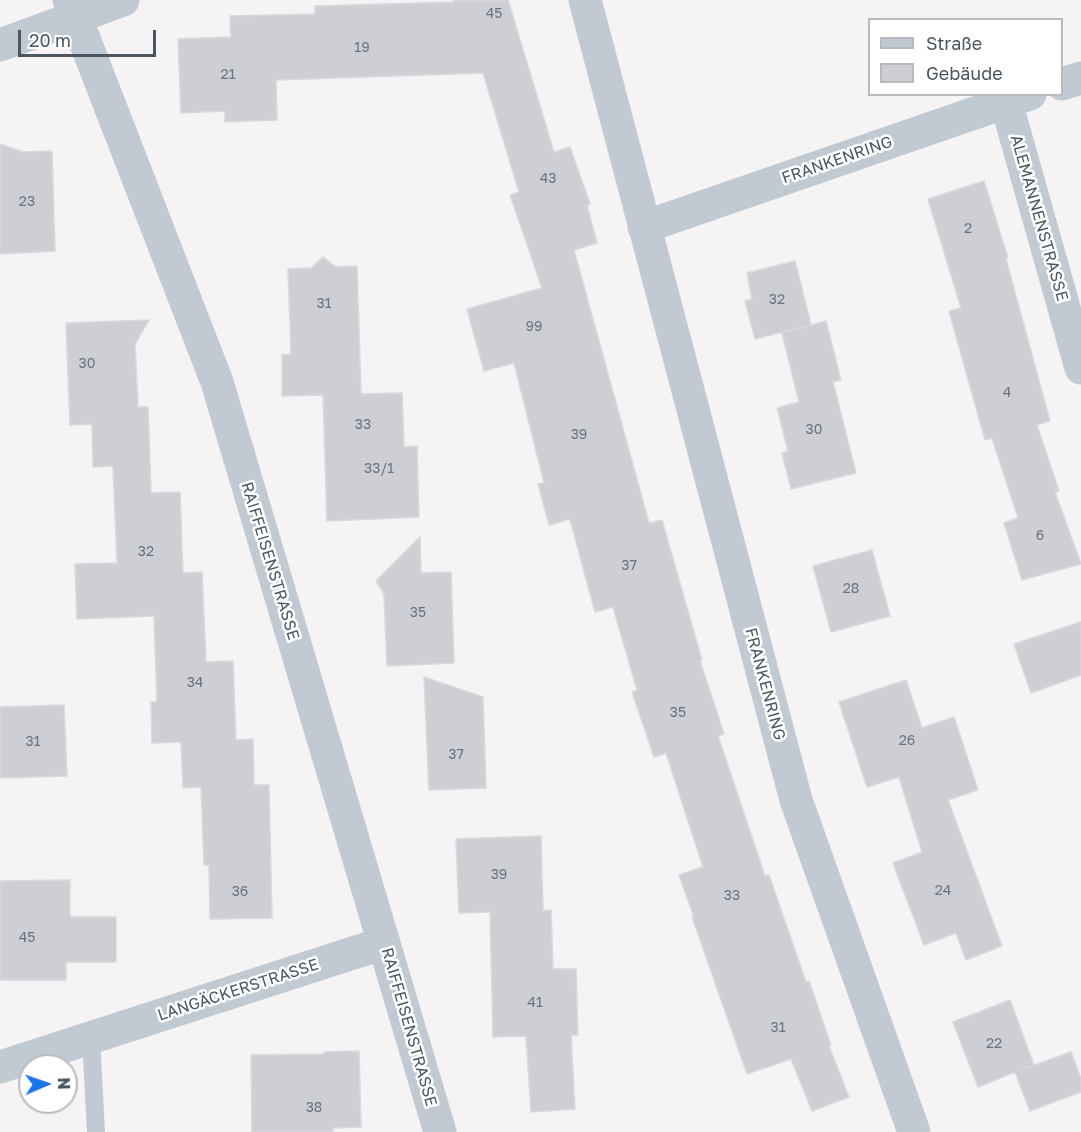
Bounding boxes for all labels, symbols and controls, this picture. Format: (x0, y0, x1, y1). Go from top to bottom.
house number: 45 (486, 6, 502, 22)
scale bar (21, 18, 159, 56)
legend (868, 18, 1063, 96)
text: 20 m (29, 29, 71, 51)
text: Straße (926, 32, 982, 54)
house number: 19 (354, 40, 370, 56)
text: Gebäude (926, 62, 1003, 84)
house number: 21 (221, 67, 235, 83)
street label: FRANKENRING (779, 132, 895, 188)
street label: ALEMANNENSTRASSE (1006, 133, 1072, 303)
house number: 43 (540, 171, 556, 187)
house number: 23 (19, 194, 35, 210)
house number: 2 (964, 221, 972, 237)
house number: 32 (769, 292, 785, 308)
house number: 31 (317, 296, 331, 312)
house number: 99 (526, 319, 542, 335)
house number: 30 (79, 356, 95, 372)
house number: 4 (1003, 385, 1011, 401)
house number: 33 (355, 417, 371, 433)
house number: 30 (806, 422, 822, 438)
house number: 39 (571, 427, 587, 443)
house number: 33/1 (364, 461, 394, 477)
street label: RAIFFEISENSTRASSE (237, 480, 303, 642)
house number: 6 (1036, 528, 1044, 544)
house number: 32 (138, 544, 154, 560)
house number: 37 (621, 558, 637, 574)
house number: 28 (843, 581, 859, 597)
house number: 35 (410, 605, 426, 621)
street label: FRANKENRING (741, 626, 789, 742)
house number: 34 (187, 675, 203, 691)
house number: 35 (670, 705, 686, 721)
house number: 26 (899, 733, 915, 749)
house number: 31 (26, 734, 40, 750)
house number: 37 (448, 747, 464, 763)
house number: 39 (491, 867, 507, 883)
house number: 24 (935, 883, 951, 899)
house number: 36 (232, 884, 248, 900)
house number: 33 (724, 888, 740, 904)
house number: 45 (19, 930, 35, 946)
street label: RAIFFEISENSTRASSE (377, 945, 441, 1109)
street label: LANGÄCKERSTRASSE (155, 955, 321, 1025)
house number: 41 (527, 995, 543, 1011)
house number: 31 (771, 1020, 785, 1036)
house number: 22 (986, 1036, 1002, 1052)
north arrow (18, 1054, 78, 1114)
text: N (54, 1077, 74, 1090)
house number: 38 (306, 1100, 322, 1116)

